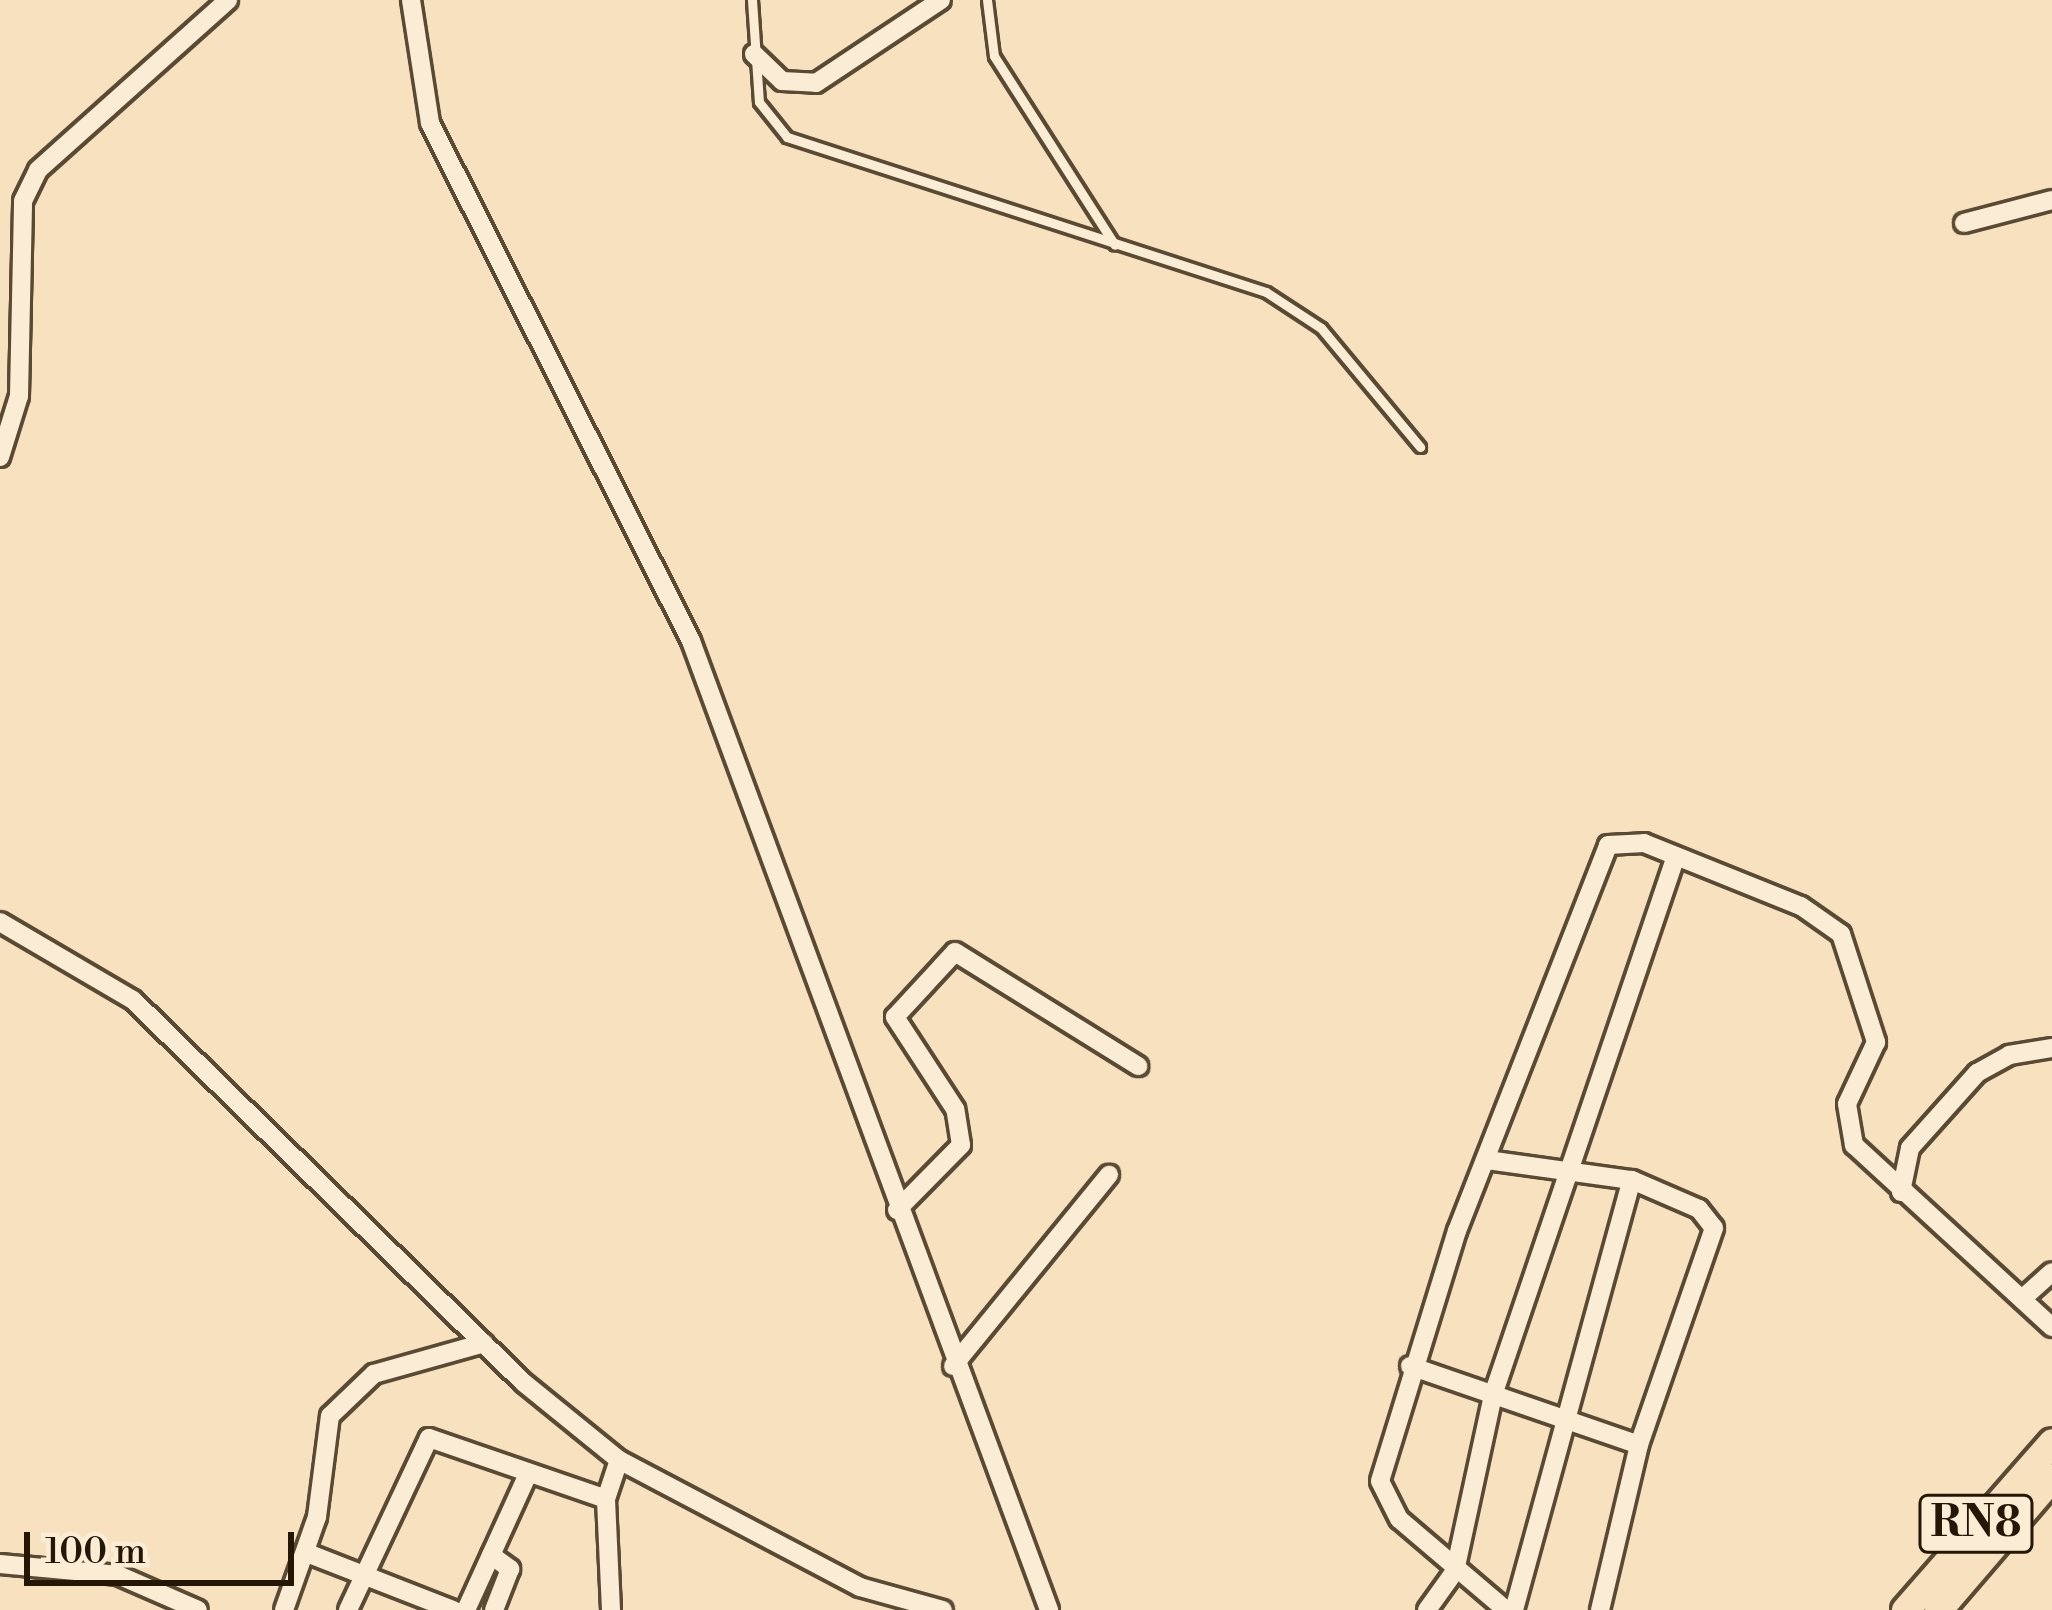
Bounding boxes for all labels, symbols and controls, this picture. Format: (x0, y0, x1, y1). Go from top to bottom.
road number: RN8 (1916, 1488, 2036, 1560)
scale bar (30, 1508, 300, 1582)
text: 100 m (45, 1530, 146, 1575)

